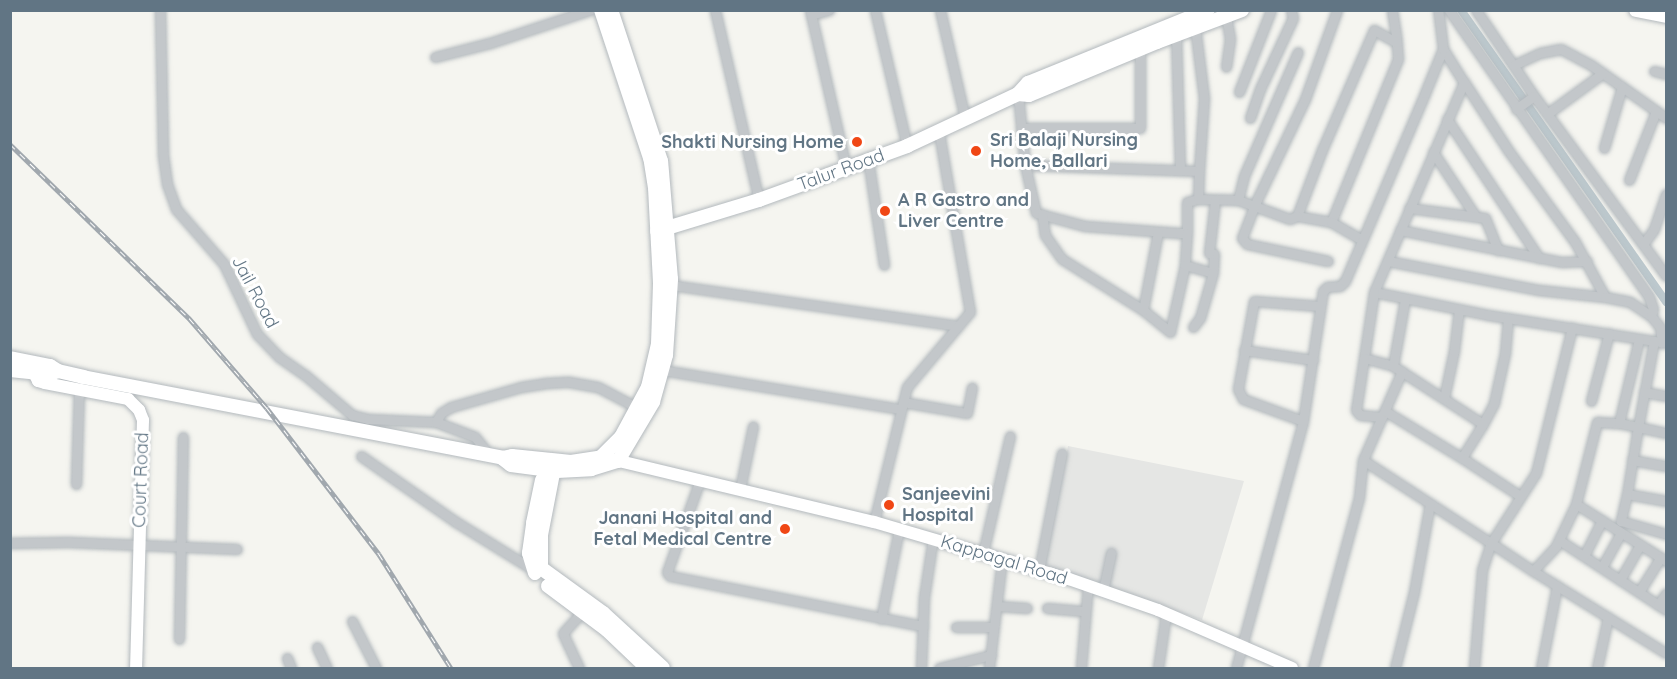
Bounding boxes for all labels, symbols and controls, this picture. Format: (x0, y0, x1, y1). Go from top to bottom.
place label: Sri Balaji Nursing Home, Ballari (990, 130, 1138, 172)
place label: Shakti Nursing Home (661, 131, 844, 153)
marker: Shakti Nursing Home (848, 133, 866, 151)
marker: Sri Balaji Nursing Home, Ballari (967, 142, 985, 160)
street label: Talur Road (795, 144, 887, 196)
place label: A R Gastro and Liver Centre (898, 190, 1029, 232)
marker: A R Gastro and Liver Centre (876, 202, 894, 220)
street label: Jail Road (227, 252, 283, 332)
street label: Court Road (129, 432, 153, 528)
place label: Sanjeevini Hospital (902, 484, 990, 526)
marker: Sanjeevini Hospital (880, 496, 898, 514)
place label: Janani Hospital and Fetal Medical Centre (593, 508, 772, 550)
marker: Janani Hospital and Fetal Medical Centre (776, 520, 794, 538)
street label: Kappagal Road (938, 530, 1070, 590)

